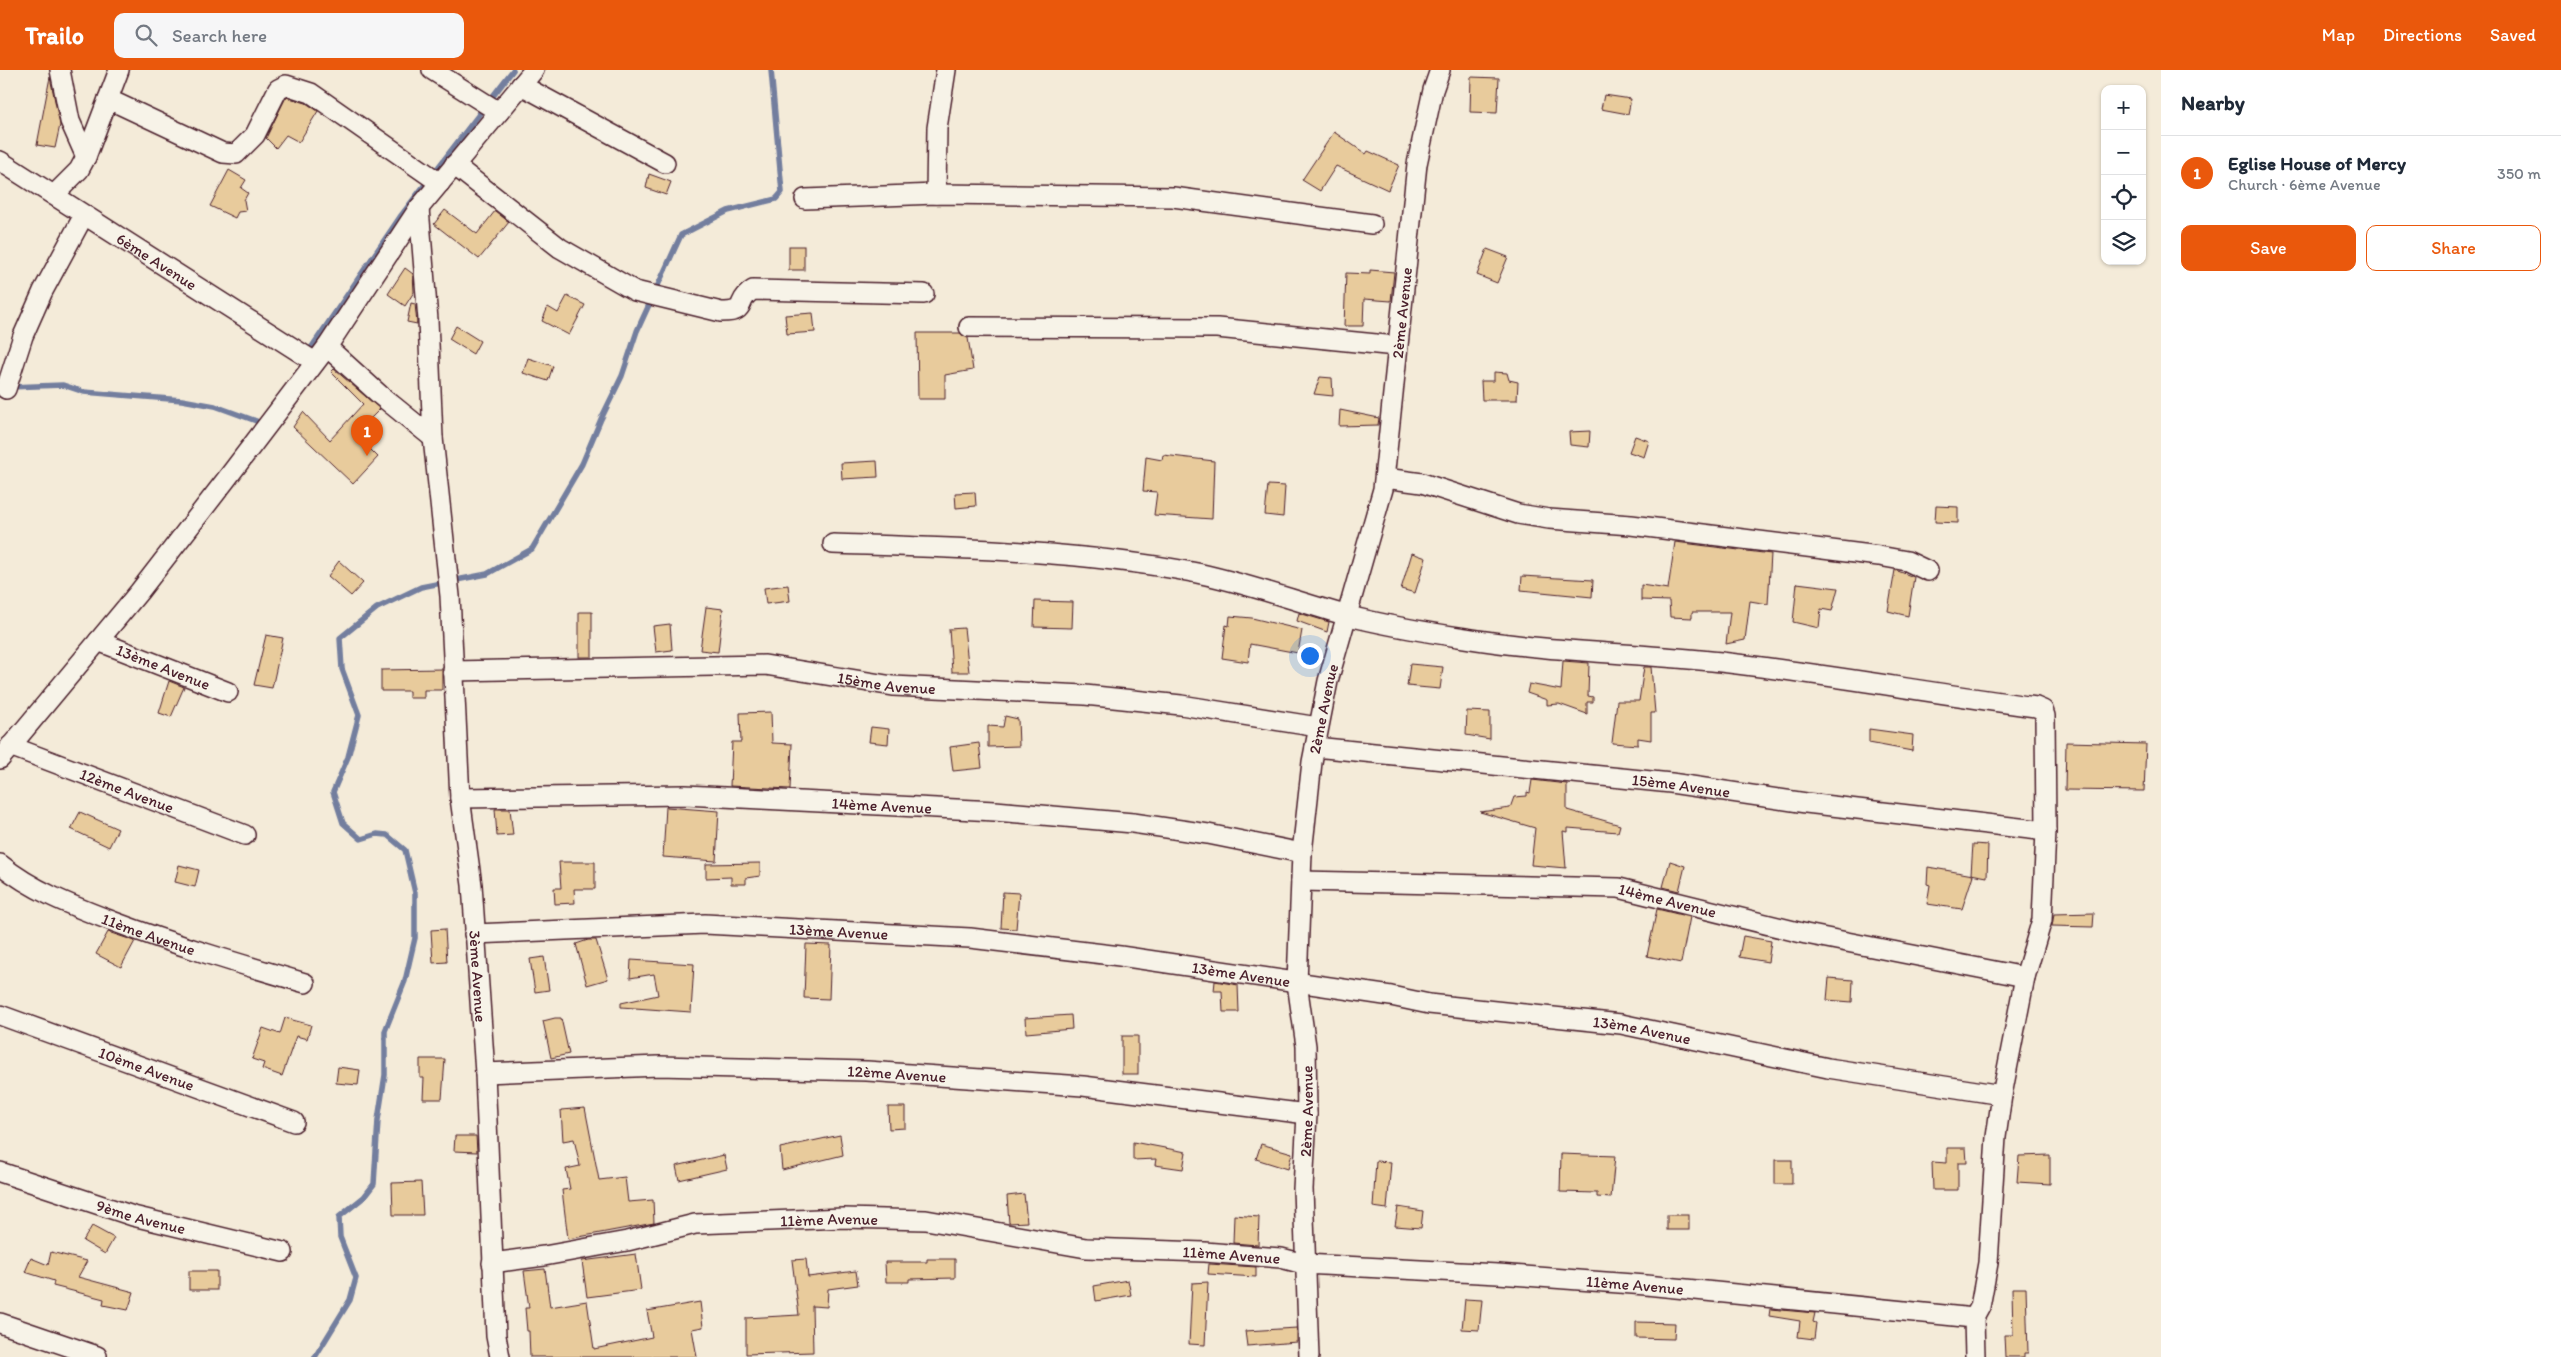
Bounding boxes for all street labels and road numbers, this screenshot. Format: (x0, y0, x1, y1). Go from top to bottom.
street label: 6ème Avenue (113, 229, 200, 294)
street label: 2ème Avenue (1388, 266, 1416, 359)
street label: 13ème Avenue (113, 640, 213, 694)
street label: 2ème Avenue (1305, 661, 1343, 755)
street label: 15ème Avenue (836, 668, 936, 698)
street label: 12ème Avenue (77, 764, 176, 817)
street label: 15ème Avenue (1631, 770, 1731, 802)
street label: 14ème Avenue (831, 794, 932, 818)
street label: 14ème Avenue (1616, 879, 1718, 922)
street label: 11ème Avenue (99, 909, 198, 959)
street label: 13ème Avenue (788, 919, 889, 944)
street label: 3ème Avenue (465, 930, 490, 1023)
street label: 13ème Avenue (1190, 958, 1292, 991)
street label: 13ème Avenue (1592, 1012, 1693, 1049)
street label: 10ème Avenue (96, 1043, 197, 1095)
street label: 12ème Avenue (847, 1062, 947, 1086)
street label: 2ème Avenue (1296, 1065, 1317, 1158)
street label: 9ème Avenue (94, 1196, 187, 1238)
street label: 11ème Avenue (780, 1209, 878, 1231)
street label: 11ème Avenue (1182, 1242, 1281, 1268)
street label: 11ème Avenue (1585, 1272, 1685, 1299)

